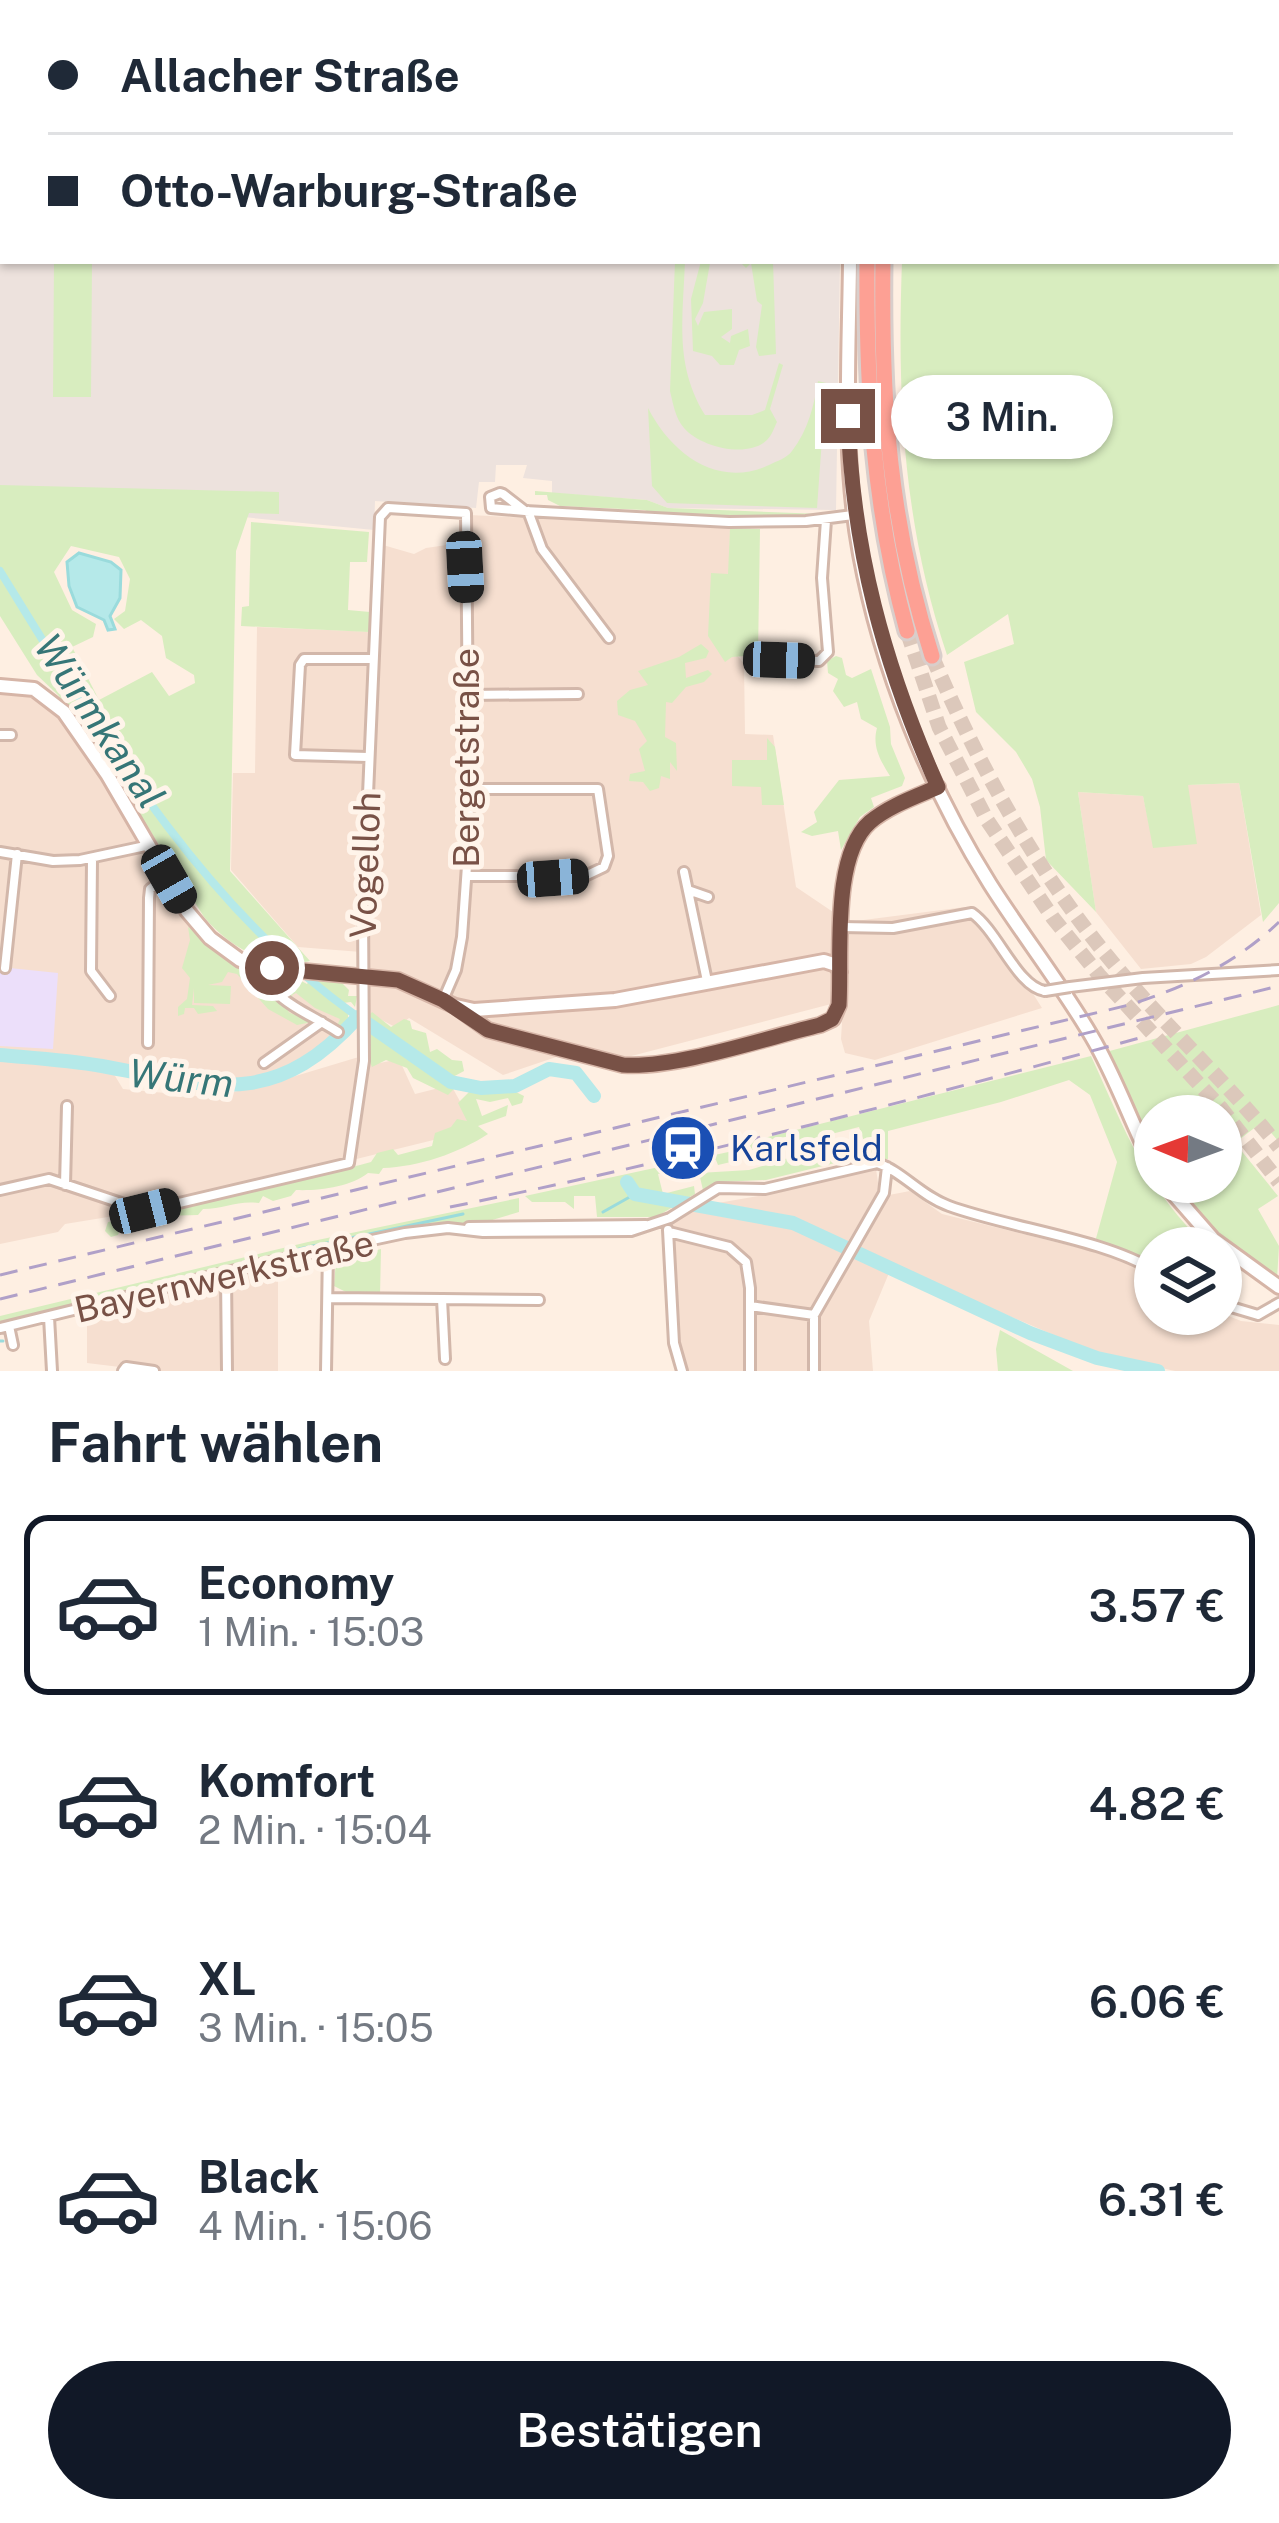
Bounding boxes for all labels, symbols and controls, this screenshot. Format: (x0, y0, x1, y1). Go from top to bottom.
text: Allacher Straße (120, 49, 460, 102)
text: Otto-Warburg-Straße (120, 164, 578, 217)
callout: 3 Min. (890, 374, 1112, 458)
route end (821, 389, 875, 443)
text: 3 Min. (946, 394, 1058, 440)
car (445, 530, 485, 604)
water label: Würmkanal (25, 625, 175, 817)
car (742, 641, 816, 679)
street label: Bergetstraße (445, 648, 487, 868)
street label: Vogelloh (341, 791, 389, 939)
car (135, 839, 203, 919)
car (516, 858, 590, 898)
route start (245, 941, 299, 995)
water label: Würm (127, 1050, 235, 1106)
north arrow (1134, 1095, 1242, 1203)
map controls (1134, 1095, 1242, 1335)
station icon: Karlsfeld (648, 1113, 718, 1183)
place label: Karlsfeld (730, 1127, 883, 1169)
car (106, 1185, 184, 1237)
street label: Bayernwerkstraße (70, 1221, 378, 1331)
button: layers (1134, 1227, 1242, 1335)
text: Fahrt wählen (48, 1411, 383, 1474)
icon: car (54, 1551, 162, 1659)
text: Economy (198, 1556, 394, 1609)
text: 3.57 € (1088, 1579, 1225, 1632)
text: 1 Min. · 15:03 (198, 1609, 424, 1655)
icon: car (54, 1749, 162, 1857)
text: Komfort (198, 1754, 375, 1807)
text: 4.82 € (1089, 1777, 1225, 1830)
text: 2 Min. · 15:04 (198, 1807, 432, 1853)
icon: car (54, 1947, 162, 2055)
text: XL (198, 1952, 256, 2005)
text: 6.06 € (1089, 1975, 1225, 2028)
text: 3 Min. · 15:05 (198, 2005, 434, 2051)
icon: car (54, 2145, 162, 2253)
text: Black (198, 2150, 319, 2203)
text: 6.31 € (1098, 2173, 1225, 2226)
text: 4 Min. · 15:06 (198, 2203, 433, 2249)
button: Bestätigen (48, 2361, 1231, 2499)

